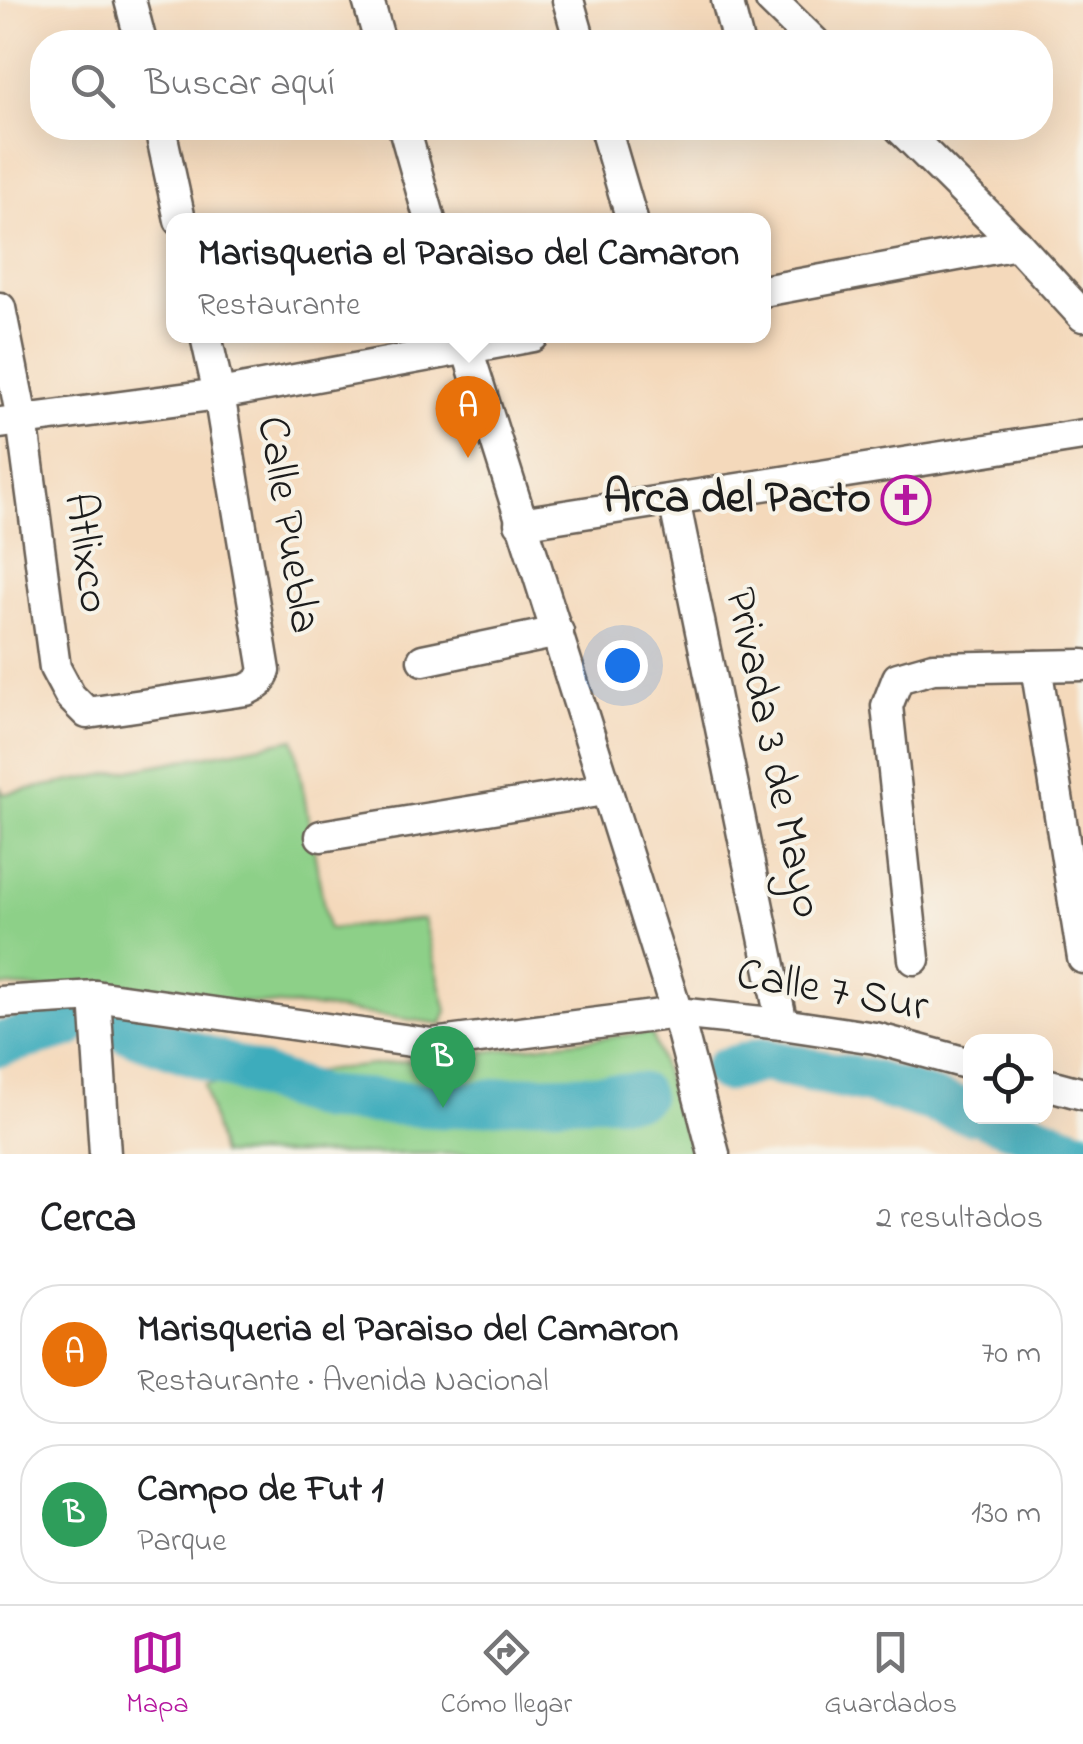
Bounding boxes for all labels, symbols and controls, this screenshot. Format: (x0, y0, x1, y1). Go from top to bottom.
search box (30, 30, 1053, 140)
text: Buscar aquí (145, 57, 335, 113)
icon: search (65, 58, 120, 113)
popup (166, 213, 771, 343)
text: Marisqueria el Paraiso del Camaron (198, 227, 739, 283)
text: Restaurante (198, 283, 360, 330)
pin: A (436, 376, 500, 458)
street label: Calle Puebla (237, 412, 337, 638)
place label: Arca del Pacto (603, 467, 871, 533)
church icon: Arca del Pacto (880, 474, 932, 526)
street label: Atlixco (44, 489, 126, 617)
street label: Privada 3 de Mayo (705, 582, 839, 924)
your location (597, 640, 648, 691)
street label: Calle 7 Sur (731, 943, 933, 1041)
pin: B (410, 1026, 476, 1108)
map controls (963, 1034, 1053, 1124)
button: locate (963, 1034, 1053, 1124)
text: Cerca (40, 1189, 136, 1250)
text: 2 resultados (876, 1196, 1043, 1243)
text: Marisqueria el Paraiso del Camaron (137, 1303, 678, 1359)
text: A (65, 1331, 84, 1378)
text: 70 m (981, 1331, 1041, 1378)
text: Restaurante · Avenida Nacional (137, 1359, 549, 1406)
text: Campo de Fut 1 (137, 1463, 384, 1519)
text: B (64, 1491, 85, 1538)
text: 130 m (971, 1491, 1041, 1538)
text: Parque (137, 1519, 227, 1566)
tab: Mapa (126, 1625, 189, 1726)
tab: Cómo llegar (441, 1625, 572, 1726)
tab: Guardados (824, 1625, 957, 1726)

